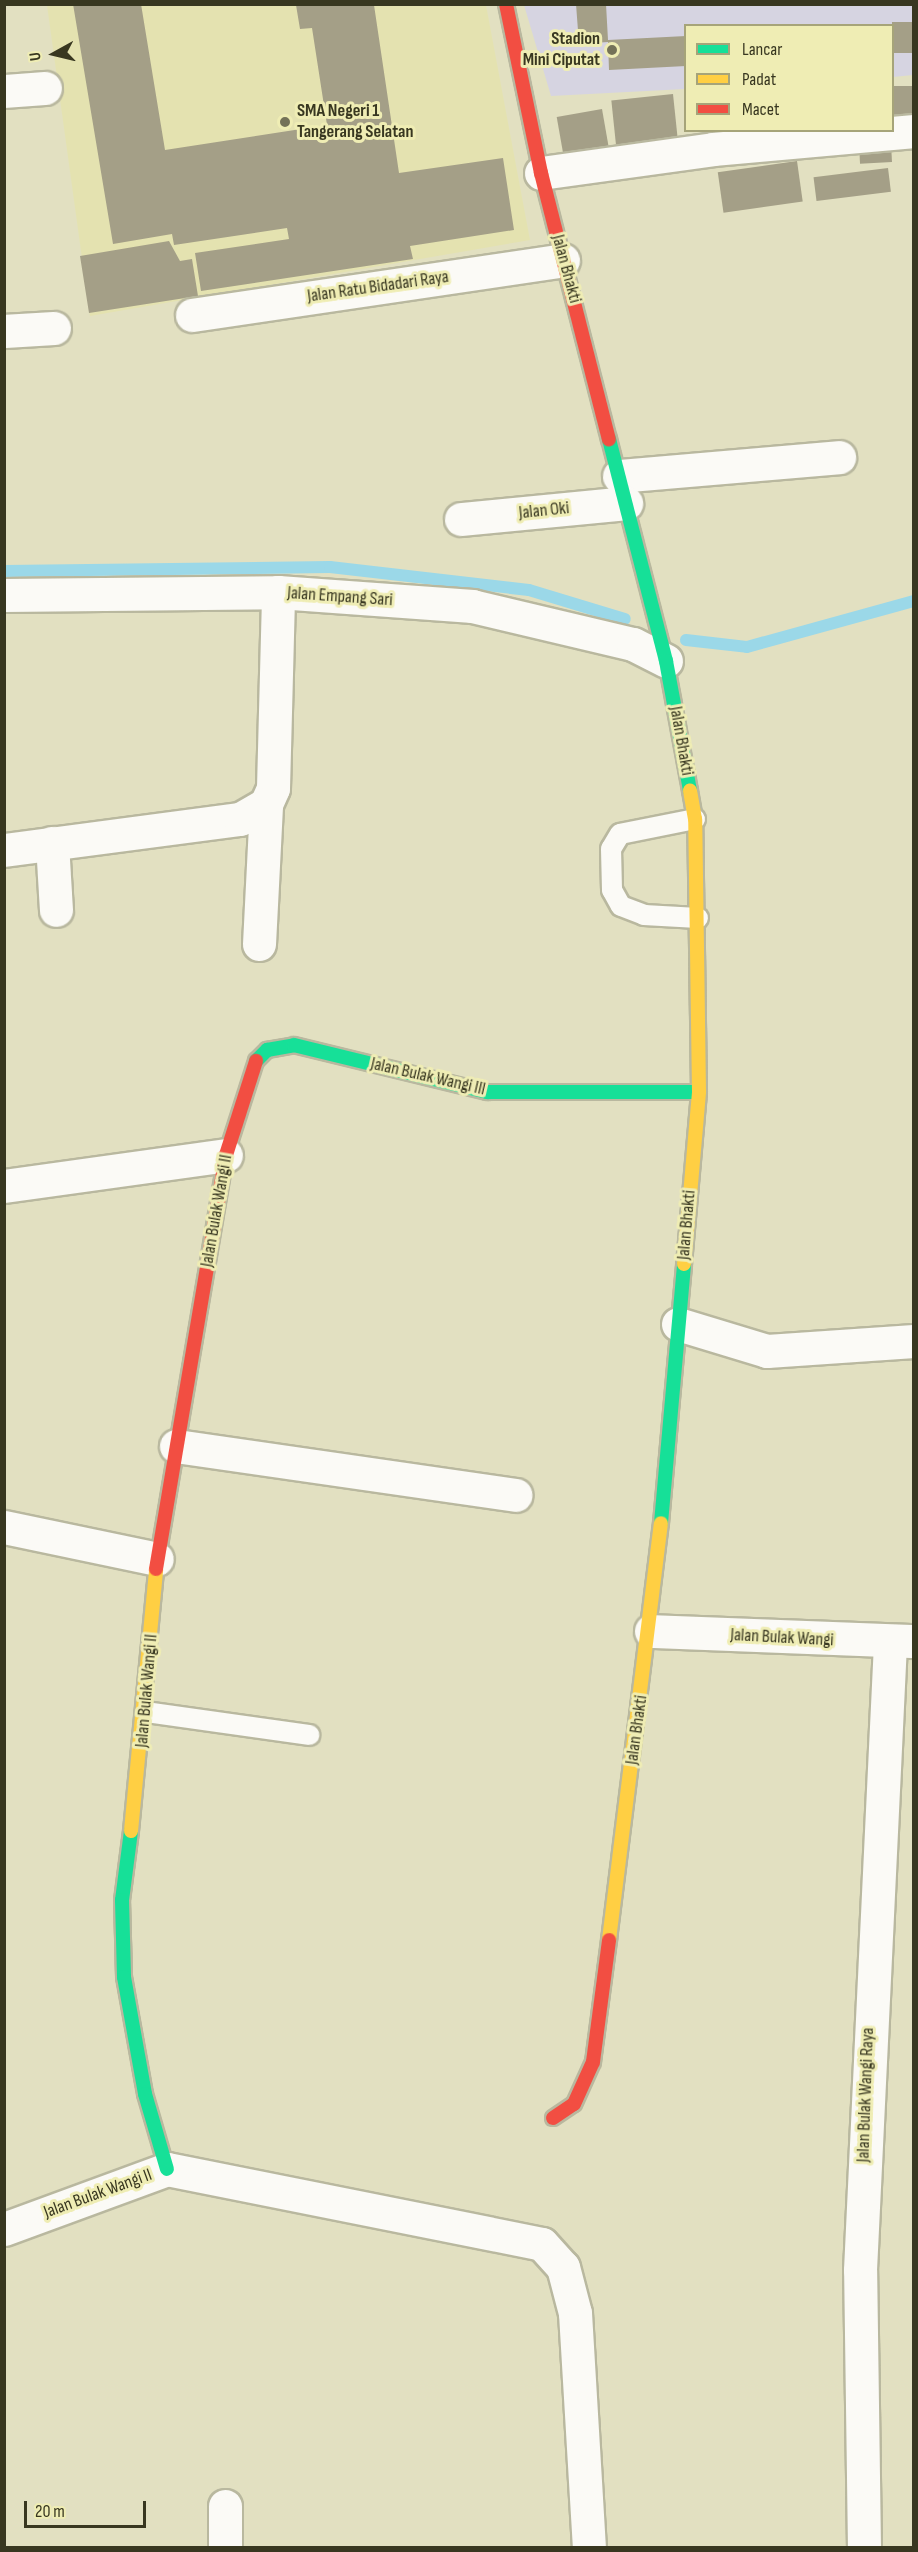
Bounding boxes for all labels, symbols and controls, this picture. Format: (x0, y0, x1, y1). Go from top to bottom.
north arrow (24, 24, 84, 84)
legend (684, 24, 894, 132)
place label: Stadion Mini Ciputat (523, 29, 600, 72)
text: Lancar (742, 39, 782, 60)
marker: Stadion Mini Ciputat (605, 43, 619, 57)
text: U (26, 51, 46, 62)
text: Padat (742, 69, 776, 90)
text: Macet (742, 99, 779, 120)
place label: SMA Negeri 1 Tangerang Selatan (297, 101, 413, 144)
marker: SMA Negeri 1 Tangerang Selatan (278, 115, 292, 129)
street label: Jalan Bhakti (547, 232, 585, 306)
street label: Jalan Ratu Bidadari Raya (306, 266, 450, 308)
street label: Jalan Oki (518, 498, 570, 524)
street label: Jalan Empang Sari (287, 583, 393, 611)
street label: Jalan Bhakti (664, 705, 698, 777)
street label: Jalan Bulak Wangi III (368, 1053, 488, 1101)
street label: Jalan Bulak Wangi II (197, 1153, 237, 1269)
street label: Jalan Bhakti (673, 1189, 701, 1261)
street label: Jalan Bulak Wangi (730, 1625, 834, 1651)
street label: Jalan Bulak Wangi II (131, 1634, 163, 1748)
street label: Jalan Bhakti (621, 1694, 653, 1766)
street label: Jalan Bulak Wangi Raya (853, 2027, 879, 2163)
street label: Jalan Bulak Wangi II (41, 2164, 155, 2224)
scale bar (27, 2489, 148, 2527)
text: 20 m (35, 2501, 65, 2522)

